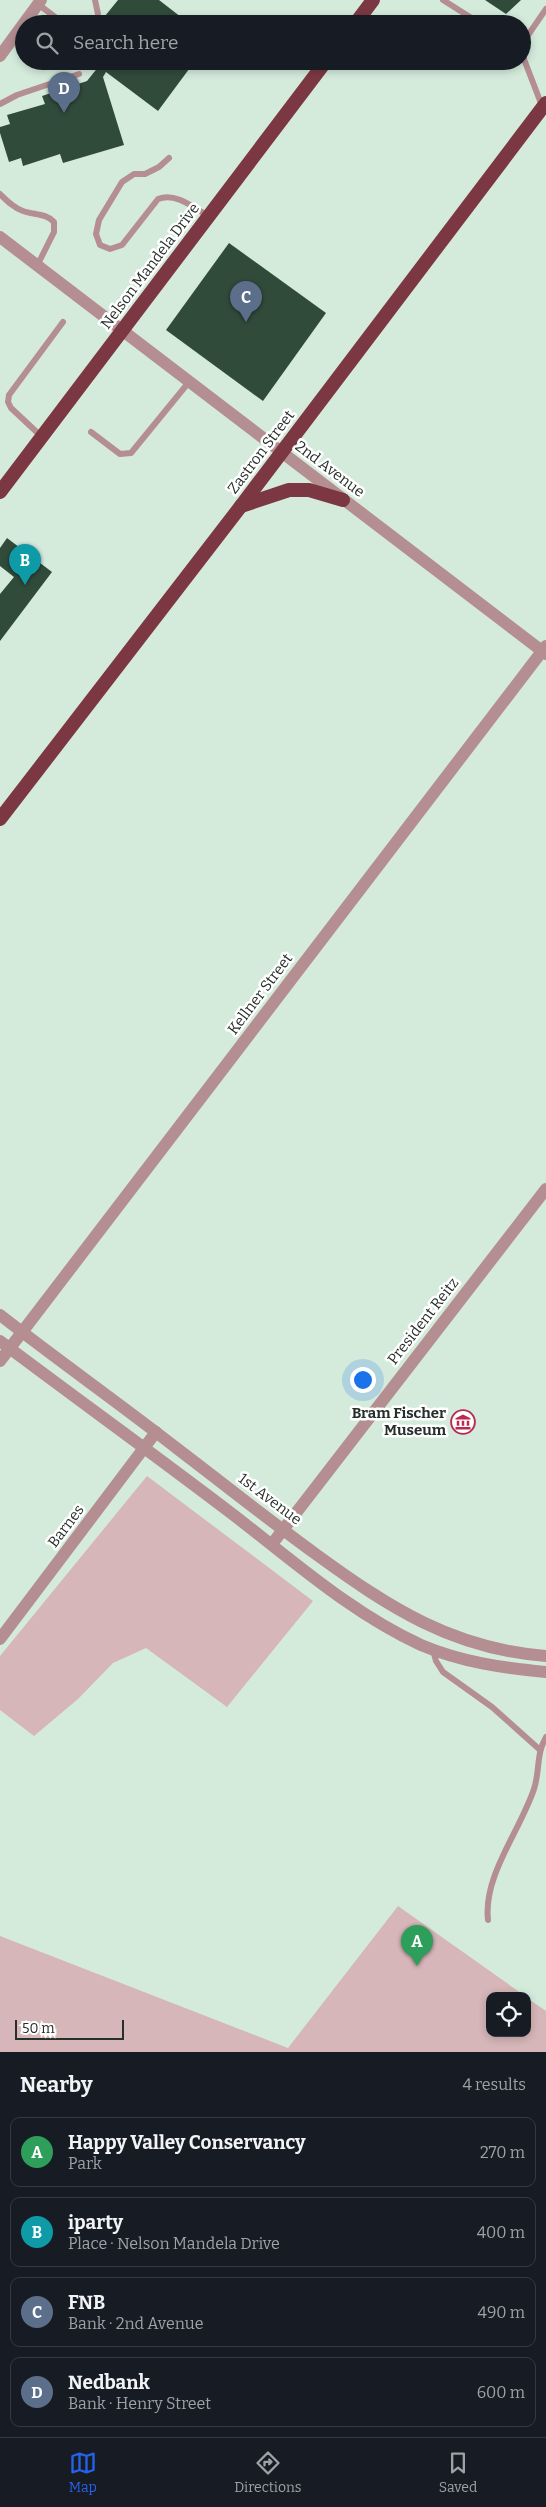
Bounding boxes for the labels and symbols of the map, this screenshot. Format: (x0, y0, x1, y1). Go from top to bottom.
pin: D (48, 72, 80, 113)
street label: Nelson Mandela Drive (97, 200, 203, 332)
pin: C (230, 281, 262, 322)
street label: Zastron Street (224, 406, 299, 497)
street label: 2nd Avenue (292, 437, 368, 501)
pin: B (9, 544, 41, 585)
street label: Kellner Street (224, 950, 297, 1038)
street label: President Reitz (384, 1274, 462, 1368)
your location (350, 1367, 376, 1393)
place label: Bram Fischer Museum (352, 1404, 447, 1439)
museum icon: Bram Fischer Museum (450, 1409, 476, 1435)
street label: 1st Avenue (235, 1469, 305, 1529)
street label: Barnes (44, 1501, 88, 1551)
pin: A (401, 1925, 433, 1966)
scale bar (15, 2017, 124, 2040)

